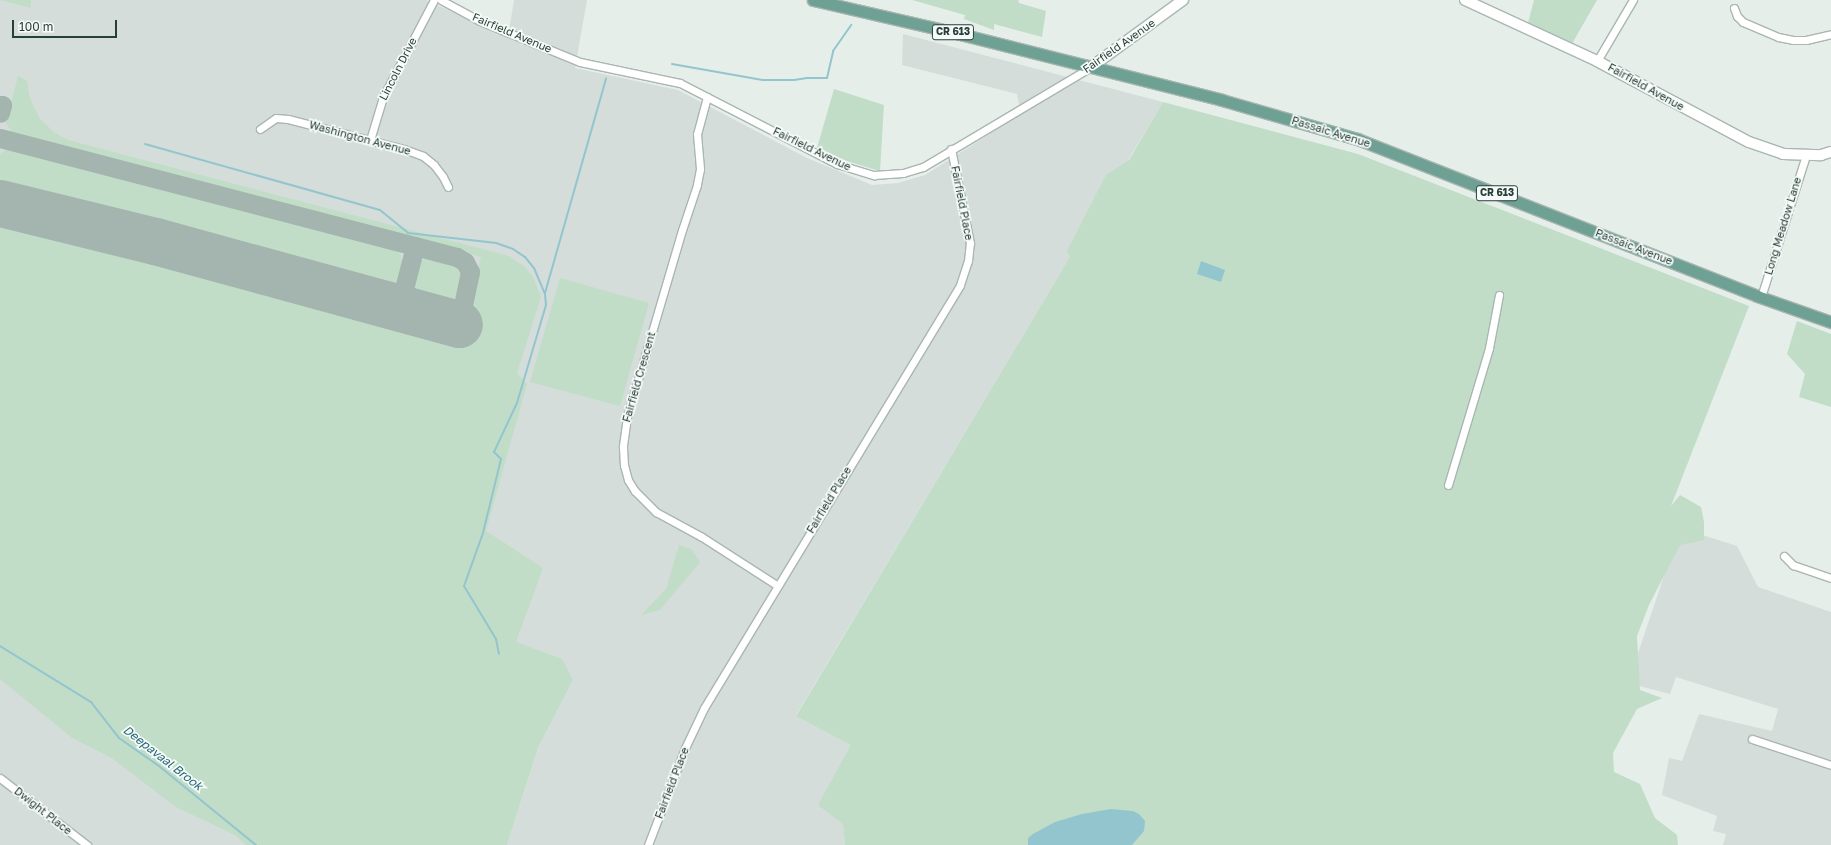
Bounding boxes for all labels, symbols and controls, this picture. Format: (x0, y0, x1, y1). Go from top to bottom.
street label: Fairfield Avenue (470, 10, 554, 56)
scale bar (14, 12, 119, 38)
street label: Fairfield Avenue (1080, 16, 1158, 76)
text: 100 m (19, 19, 53, 34)
road number: CR 613 (931, 24, 975, 40)
street label: Lincoln Drive (376, 35, 420, 103)
street label: Fairfield Avenue (1606, 61, 1686, 113)
street label: Passaic Avenue (1290, 114, 1372, 150)
street label: Washington Avenue (308, 118, 412, 158)
street label: Fairfield Avenue (771, 124, 853, 174)
street label: Fairfield Place (948, 165, 976, 241)
street label: Long Meadow Lane (1762, 175, 1804, 277)
road number: CR 613 (1475, 185, 1519, 201)
street label: Passaic Avenue (1593, 226, 1675, 268)
street label: Fairfield Crescent (620, 330, 658, 424)
street label: Fairfield Place (804, 464, 854, 536)
water label: Deepavaal Brook (120, 723, 206, 793)
street label: Fairfield Place (652, 745, 692, 821)
street label: Dwight Place (12, 784, 74, 838)

